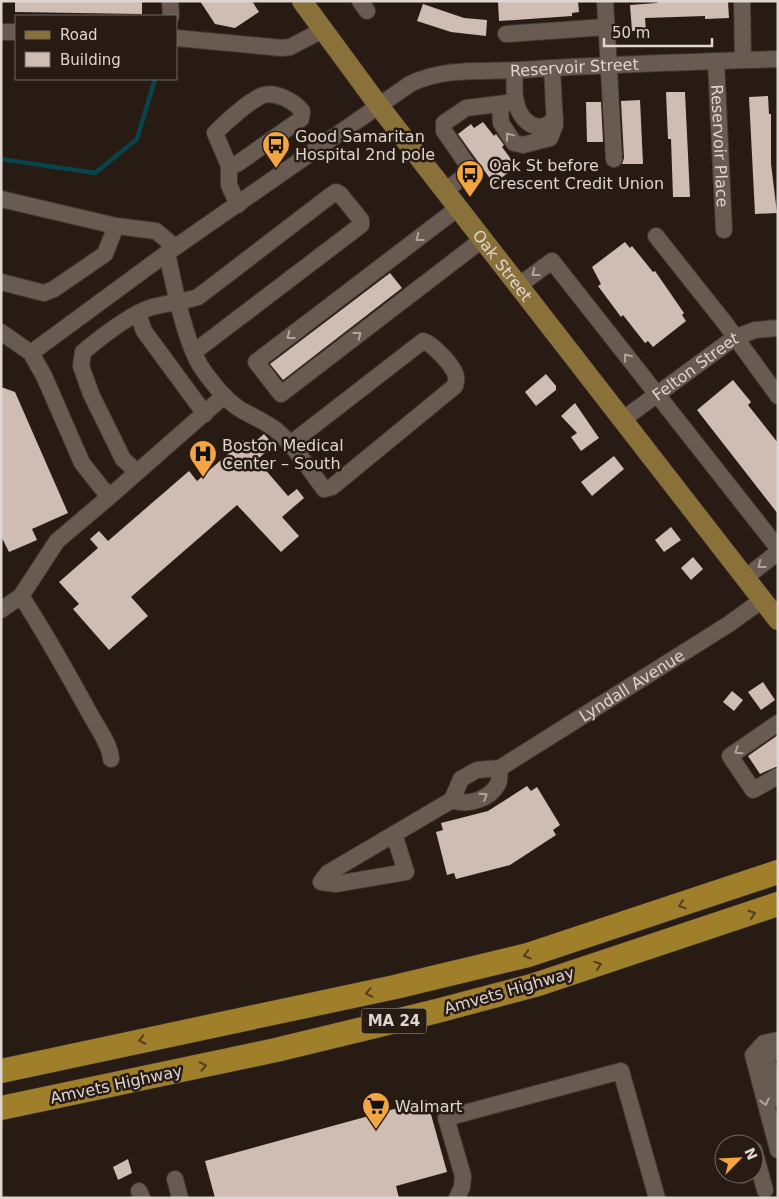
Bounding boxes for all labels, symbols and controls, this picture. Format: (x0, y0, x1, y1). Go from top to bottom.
legend (15, 15, 178, 80)
scale bar (604, 15, 712, 47)
text: 50 m (612, 24, 650, 42)
text: Road (60, 26, 98, 44)
text: Building (60, 51, 121, 69)
street label: Reservoir Street (510, 55, 639, 80)
street label: Reservoir Place (707, 84, 732, 208)
place label: Good Samaritan Hospital 2nd pole (295, 127, 435, 164)
bus stop icon: Good Samaritan Hospital 2nd pole (261, 130, 291, 169)
one-way arrow (506, 132, 515, 142)
place label: Oak St before Crescent Credit Union (489, 156, 664, 193)
bus stop icon: Oak St before Crescent Credit Union (455, 159, 485, 198)
street label: Oak Street (469, 226, 536, 305)
one-way arrow (416, 232, 425, 240)
one-way arrow (532, 268, 541, 276)
street label: Felton Street (649, 328, 741, 405)
one-way arrow (286, 330, 296, 339)
one-way arrow (352, 332, 361, 340)
one-way arrow (624, 353, 633, 363)
place label: Boston Medical Center – South (222, 436, 344, 473)
hospital icon: Boston Medical Center – South (188, 439, 218, 478)
one-way arrow (758, 559, 767, 567)
street label: Lyndall Avenue (576, 646, 688, 726)
one-way arrow (734, 745, 743, 754)
one-way arrow (478, 793, 488, 802)
one-way arrow (678, 899, 687, 909)
one-way arrow (747, 910, 756, 920)
one-way arrow (524, 950, 532, 960)
one-way arrow (593, 960, 601, 970)
street label: Amvets Highway (442, 963, 576, 1018)
one-way arrow (365, 987, 374, 998)
road number: MA 24 (362, 1008, 426, 1034)
one-way arrow (137, 1034, 146, 1045)
street label: Amvets Highway (48, 1061, 184, 1108)
one-way arrow (199, 1061, 208, 1072)
supermarket icon: Walmart (361, 1091, 391, 1130)
place label: Walmart (395, 1097, 462, 1116)
one-way arrow (759, 1098, 770, 1107)
north arrow (714, 1134, 764, 1184)
text: N (741, 1145, 761, 1162)

